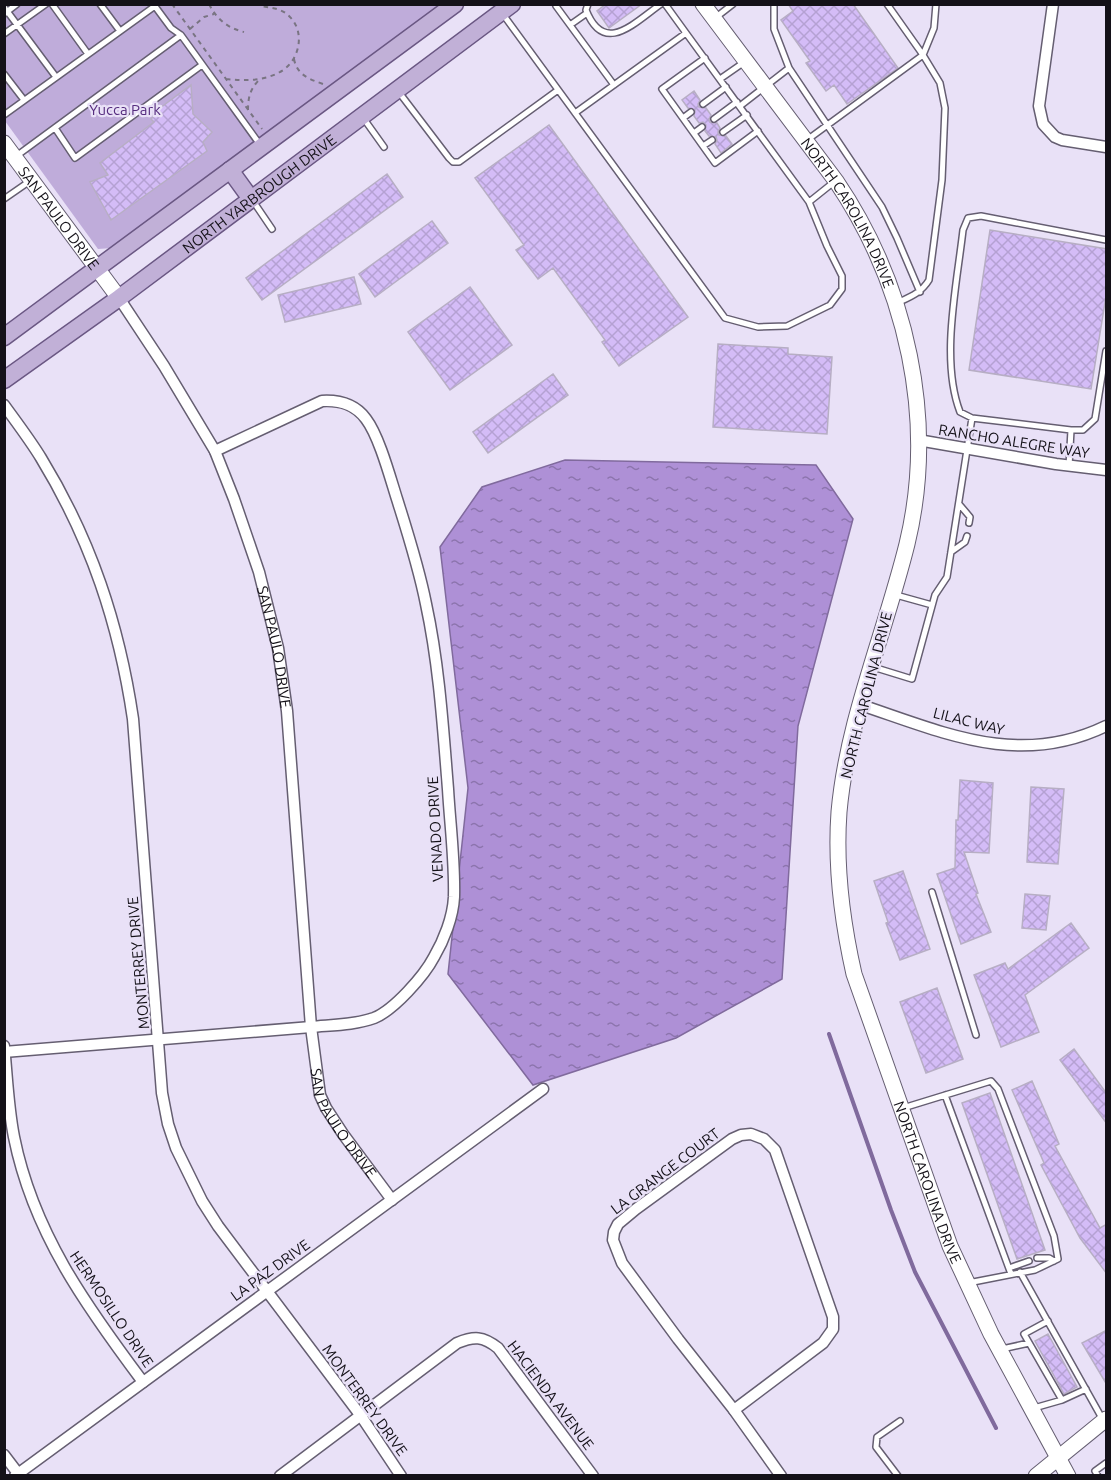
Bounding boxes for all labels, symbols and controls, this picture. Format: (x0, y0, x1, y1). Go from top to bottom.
park label: Yucca Park (89, 101, 161, 118)
street label: NORTH YARBROUGH DRIVE (179, 130, 339, 256)
street label: NORTH CAROLINA DRIVE (798, 134, 898, 290)
street label: SAN PAULO DRIVE (16, 163, 103, 273)
street label: RANCHO ALEGRE WAY (937, 421, 1091, 461)
street label: SAN PAULO DRIVE (254, 584, 295, 709)
street label: NORTH CAROLINA DRIVE (837, 610, 895, 780)
street label: LILAC WAY (932, 704, 1007, 738)
street label: VENADO DRIVE (424, 776, 446, 882)
street label: MONTERREY DRIVE (124, 896, 152, 1030)
street label: SAN PAULO DRIVE (308, 1067, 381, 1181)
street label: NORTH CAROLINA DRIVE (891, 1099, 965, 1266)
street label: LA GRANGE COURT (607, 1124, 723, 1217)
street label: LA PAZ DRIVE (227, 1236, 313, 1304)
street label: HERMOSILLO DRIVE (67, 1248, 157, 1370)
street label: HACIENDA AVENUE (504, 1337, 598, 1453)
street label: MONTERREY DRIVE (319, 1341, 411, 1459)

